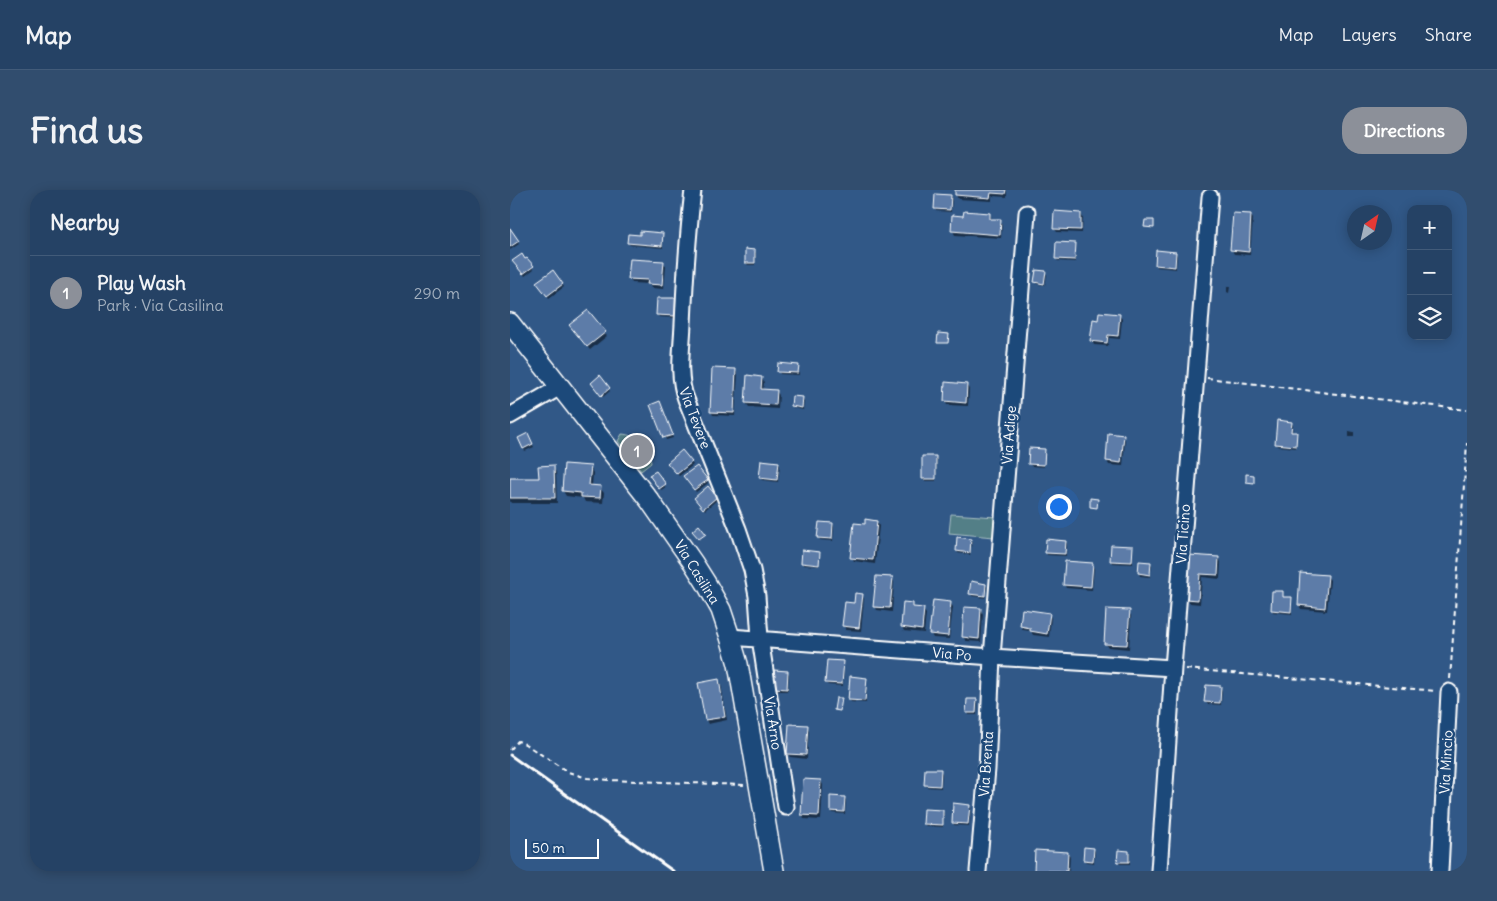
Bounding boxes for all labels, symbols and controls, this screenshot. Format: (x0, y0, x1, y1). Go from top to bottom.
text: Map (25, 20, 72, 50)
text: Map (1278, 23, 1313, 46)
text: Layers (1341, 23, 1397, 46)
text: Share (1425, 23, 1472, 46)
button: Directions (1342, 107, 1467, 154)
text: Find us (30, 108, 143, 152)
north arrow (1347, 205, 1392, 250)
map controls (1407, 205, 1452, 340)
button: + (1407, 205, 1452, 250)
text: Nearby (50, 209, 120, 236)
button: − (1407, 250, 1452, 295)
text: Play Wash (97, 271, 186, 295)
text: 1 (63, 283, 69, 303)
text: 290 m (414, 283, 460, 303)
text: Park · Via Casilina (97, 295, 224, 315)
button: layers (1407, 295, 1452, 340)
street label: Via Tevere (675, 385, 715, 451)
street label: Via Adige (998, 405, 1020, 465)
pin: 1 (621, 432, 653, 470)
your location (1046, 494, 1072, 520)
street label: Via Ticino (1172, 503, 1194, 565)
street label: Via Casilina (670, 537, 724, 607)
street label: Via Po (932, 643, 972, 665)
street label: Via Arno (760, 695, 786, 751)
street label: Via Brenta (975, 730, 997, 798)
street label: Via Mincio (1435, 730, 1457, 794)
scale bar (525, 836, 599, 859)
text: 50 m (532, 839, 565, 857)

